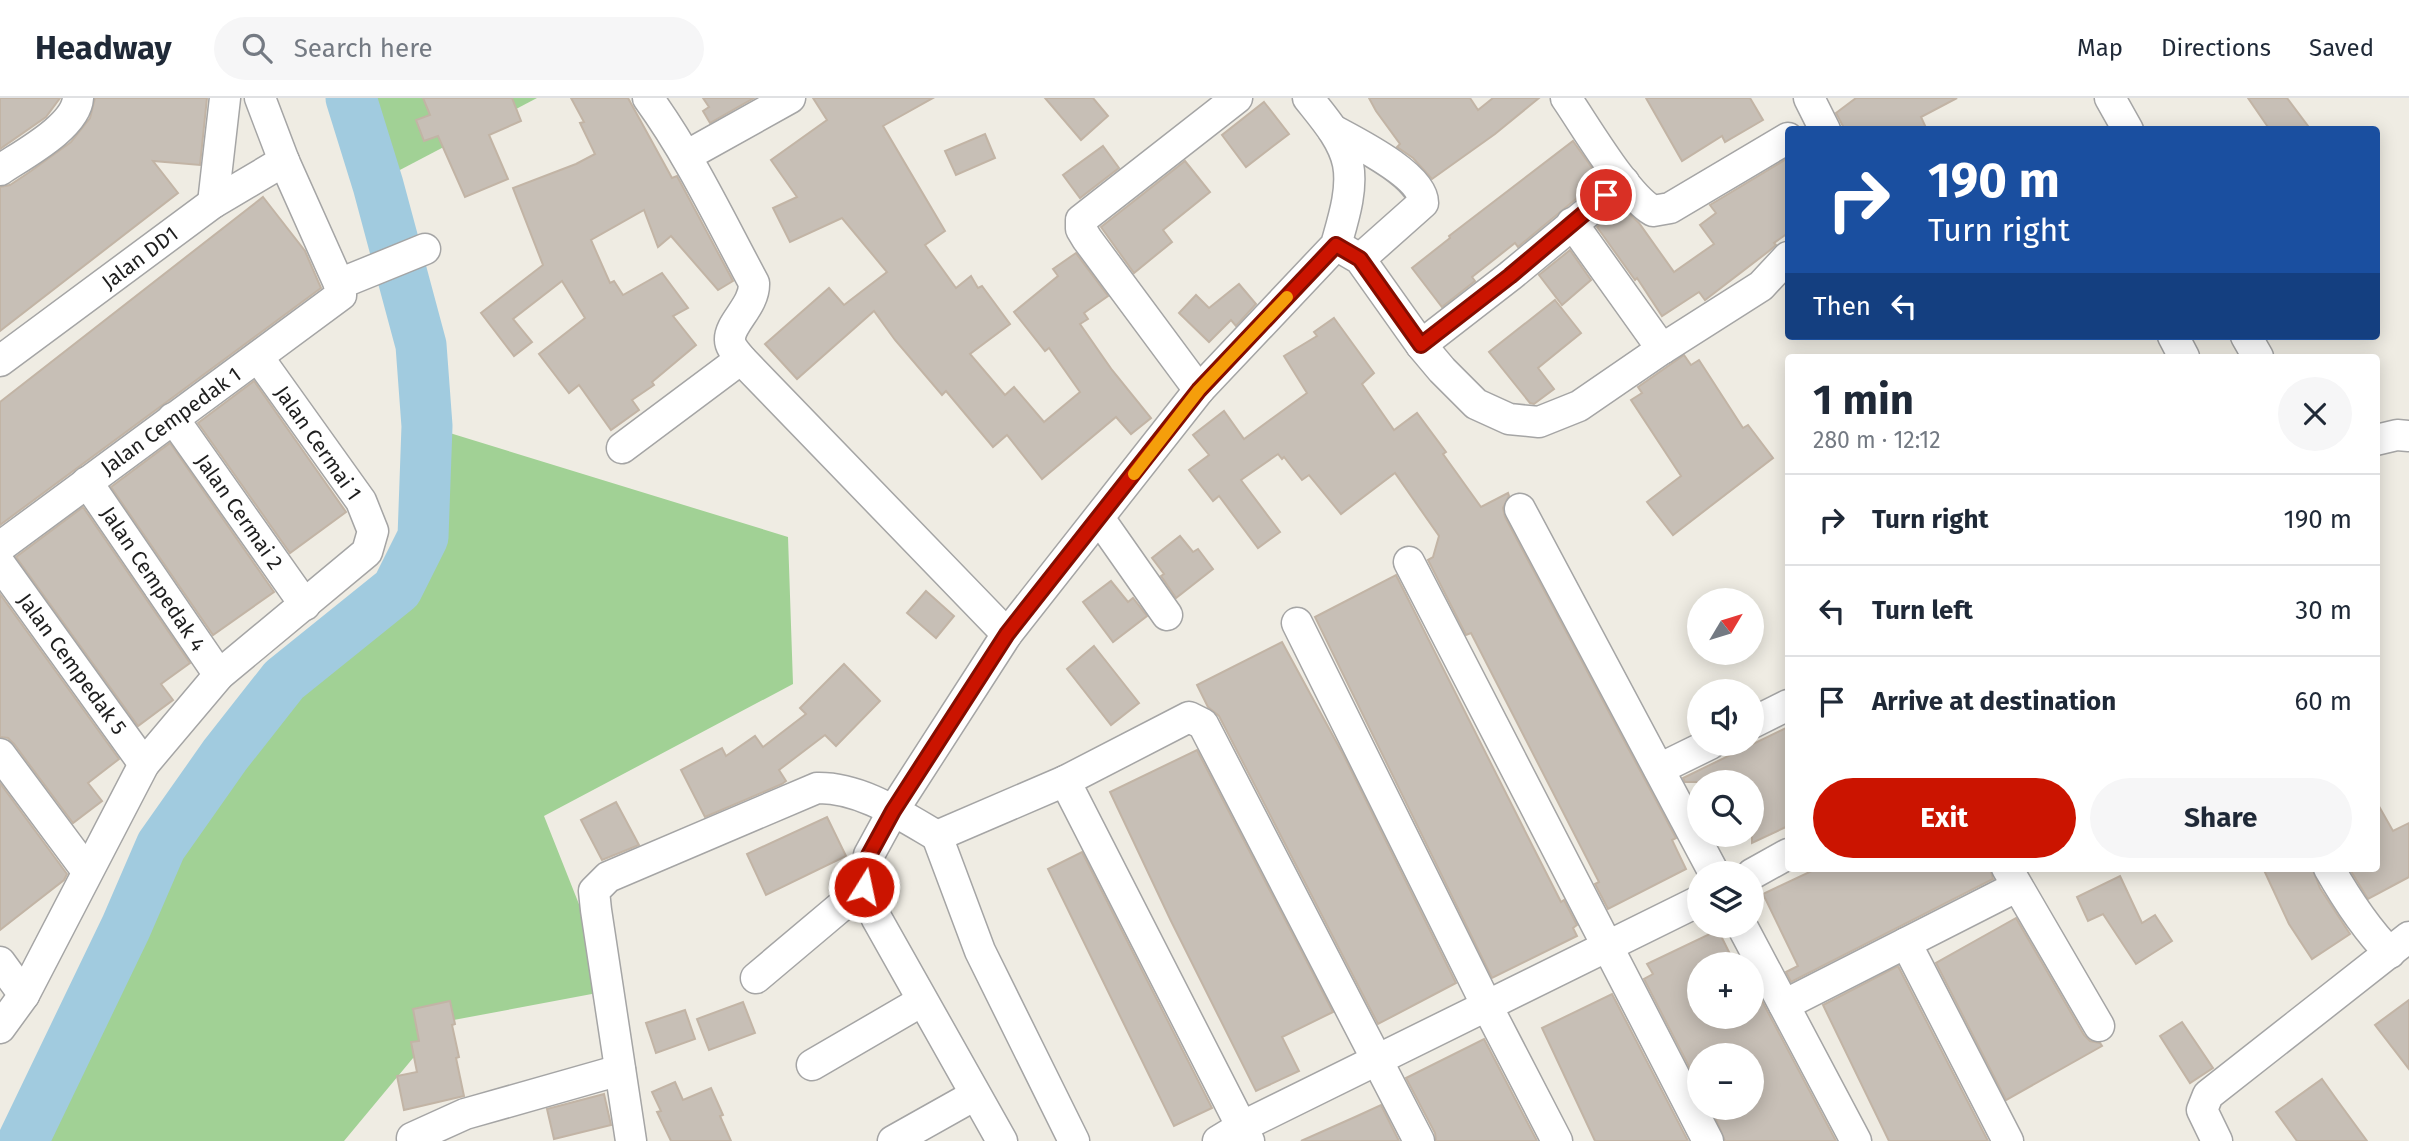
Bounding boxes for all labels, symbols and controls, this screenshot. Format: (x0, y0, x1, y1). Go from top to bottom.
search box (214, 17, 704, 80)
text: Headway (35, 28, 172, 68)
icon: search (238, 29, 276, 67)
text: Search here (294, 33, 433, 64)
text: Map (2077, 34, 2123, 62)
text: Directions (2161, 34, 2271, 62)
text: Saved (2309, 34, 2374, 62)
text: 190 m (1928, 151, 2060, 210)
icon: right (1813, 154, 1904, 245)
pin (1576, 165, 1636, 225)
icon: arrive (1587, 176, 1625, 214)
text: Turn right (1928, 211, 2070, 249)
street label: Jalan DD1 (97, 221, 183, 295)
icon: left (1885, 287, 1923, 325)
text: Then (1813, 291, 1871, 322)
street label: Jalan Cempedak 1 (96, 361, 246, 481)
text: 1 min (1813, 375, 1914, 425)
button: close (2278, 377, 2352, 451)
street label: Jalan Cermai 1 (269, 381, 367, 505)
text: 280 m · 12:12 (1813, 426, 1941, 454)
street label: Jalan Cermai 2 (190, 449, 288, 575)
icon: right (1813, 501, 1851, 539)
street label: Jalan Cempedak 4 (95, 502, 211, 656)
text: Turn right (1872, 504, 1989, 535)
text: 190 m (2283, 504, 2352, 535)
street label: Jalan Cempedak 5 (12, 588, 132, 740)
north arrow (1687, 588, 1764, 665)
map controls (1687, 588, 1764, 1120)
icon: left (1813, 592, 1851, 630)
text: Turn left (1872, 595, 1973, 626)
text: 30 m (2295, 595, 2352, 626)
button: sound (1687, 679, 1764, 756)
icon: arrive (1813, 683, 1851, 721)
text: Arrive at destination (1872, 686, 2116, 717)
text: 60 m (2294, 686, 2352, 717)
button: search (1687, 770, 1764, 847)
button: Exit (1813, 778, 2076, 858)
button: Share (2090, 778, 2352, 858)
position arrow (827, 850, 901, 924)
button: layers (1687, 861, 1764, 938)
button: + (1687, 952, 1764, 1029)
button: − (1687, 1043, 1764, 1120)

